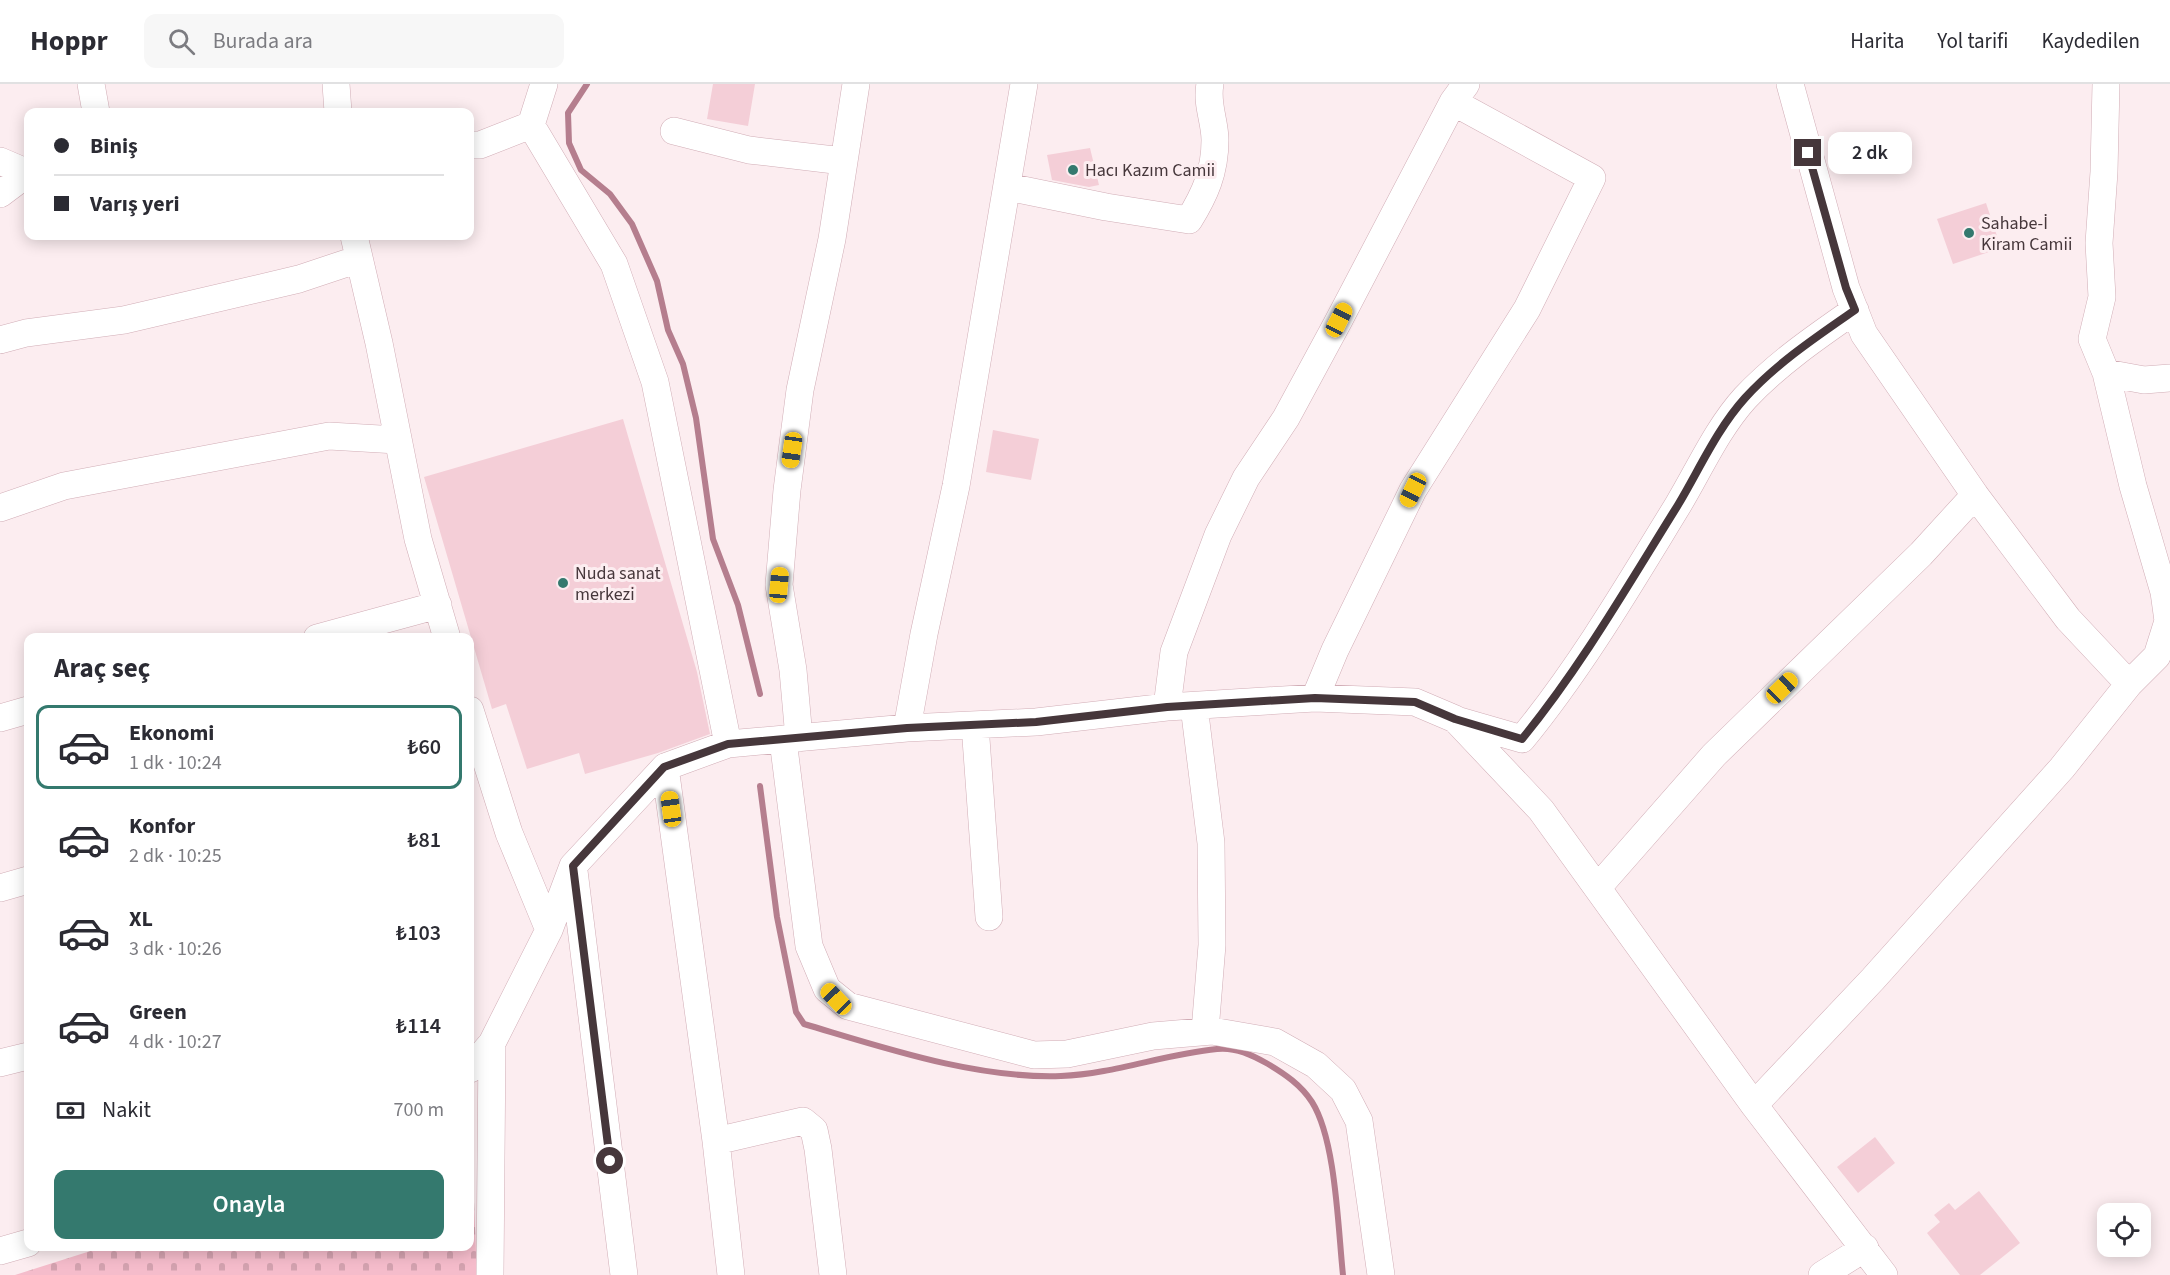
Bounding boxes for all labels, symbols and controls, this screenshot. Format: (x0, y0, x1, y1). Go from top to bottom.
search box (144, 14, 564, 68)
text: Hoppr (30, 21, 108, 61)
icon: search (165, 25, 198, 58)
text: Burada ara (213, 25, 313, 57)
text: Harita (1850, 26, 1904, 56)
text: Yol tarifi (1937, 26, 2008, 56)
text: Kaydedilen (2041, 26, 2140, 56)
text: Biniş (90, 130, 138, 162)
callout: 2 dk (1829, 132, 1913, 174)
route end (1794, 139, 1821, 166)
text: 2 dk (1852, 139, 1888, 167)
place label: Hacı Kazım Camii (1085, 158, 1215, 183)
marker: Hacı Kazım Camii (1066, 163, 1080, 177)
text: Varış yeri (90, 188, 180, 220)
place label: Sahabe-İ Kiram Camii (1981, 211, 2072, 257)
marker: Sahabe-İ Kiram Camii (1962, 226, 1976, 240)
car (1323, 300, 1355, 340)
car (781, 431, 803, 469)
car (1397, 470, 1429, 510)
place label: Nuda sanat merkezi (575, 561, 660, 607)
car (768, 566, 790, 604)
marker: Nuda sanat merkezi (556, 576, 570, 590)
text: Araç seç (54, 649, 150, 688)
car (1763, 669, 1801, 707)
text: Ekonomi (129, 717, 214, 749)
icon: car (57, 720, 111, 774)
text: ₺60 (407, 731, 441, 763)
text: 1 dk · 10:24 (129, 749, 222, 777)
car (660, 790, 682, 828)
text: Konfor (129, 810, 195, 842)
icon: car (57, 813, 111, 867)
text: ₺81 (407, 824, 441, 856)
text: 2 dk · 10:25 (129, 842, 222, 870)
text: XL (129, 903, 153, 935)
icon: car (57, 906, 111, 960)
text: ₺103 (396, 917, 441, 949)
text: 3 dk · 10:26 (129, 935, 222, 963)
car (817, 980, 855, 1018)
text: Green (129, 996, 187, 1028)
icon: car (57, 999, 111, 1053)
text: ₺114 (396, 1010, 441, 1042)
text: 4 dk · 10:27 (129, 1028, 222, 1056)
icon: cash (54, 1094, 87, 1127)
text: Nakit (102, 1094, 151, 1126)
text: 700 m (394, 1096, 444, 1124)
route start (596, 1147, 623, 1174)
button: Onayla (54, 1170, 444, 1239)
map controls (2097, 1203, 2151, 1257)
button: locate (2097, 1203, 2151, 1257)

